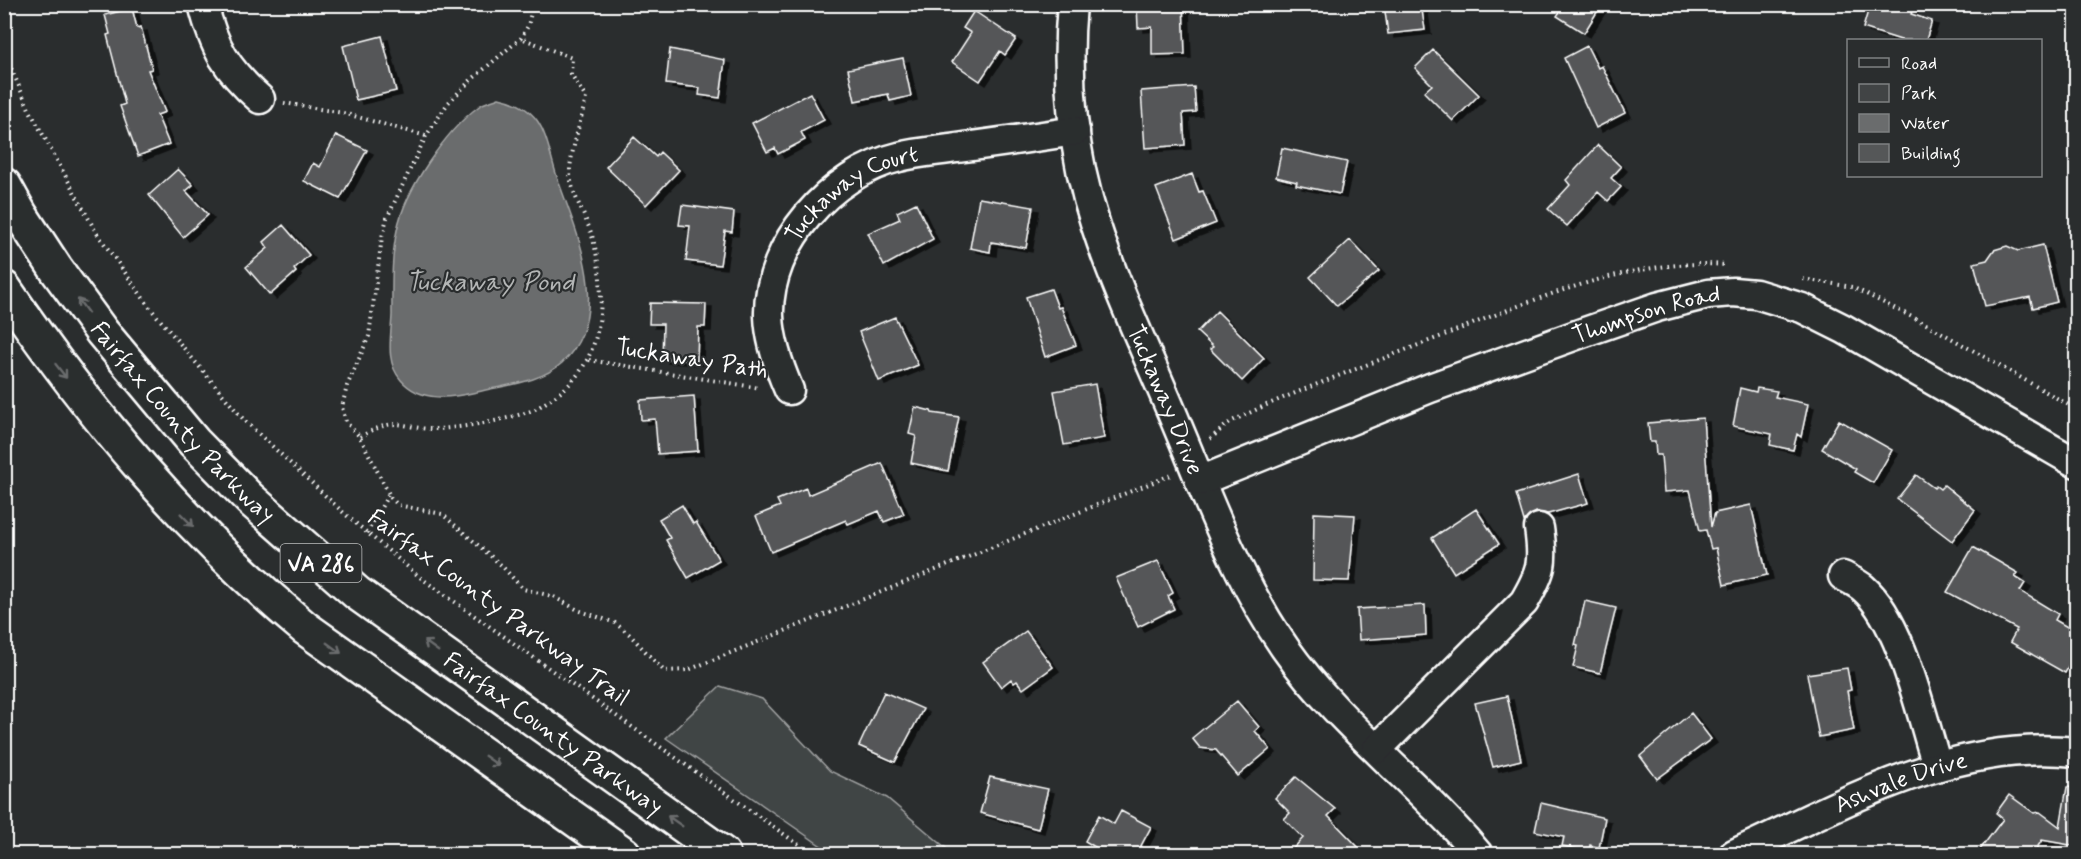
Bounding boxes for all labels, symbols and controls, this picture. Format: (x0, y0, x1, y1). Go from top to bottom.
legend (1847, 39, 2042, 177)
text: Road (1901, 52, 1937, 76)
text: Park (1901, 82, 1937, 106)
text: Water (1901, 112, 1950, 136)
street label: Tuckaway Court (779, 139, 921, 249)
text: Building (1901, 142, 1961, 168)
water label: Tuckaway Pond (406, 266, 576, 300)
street label: Thompson Road (1568, 279, 1721, 352)
one-way arrow (77, 298, 89, 314)
street label: Fairfax County Parkway (82, 316, 281, 531)
street label: Tuckaway Drive (1119, 320, 1210, 480)
street label: Tuckaway Path (613, 332, 770, 387)
one-way arrow (55, 363, 68, 379)
street label: Fairfax County Parkway Trail (361, 503, 635, 714)
one-way arrow (180, 512, 195, 527)
road number: VA 286 (280, 544, 362, 582)
one-way arrow (423, 640, 439, 653)
one-way arrow (325, 642, 341, 654)
street label: Fairfax County Parkway (437, 646, 668, 823)
street label: Ashvale Drive (1830, 745, 1971, 822)
one-way arrow (484, 755, 500, 768)
one-way arrow (667, 814, 683, 827)

